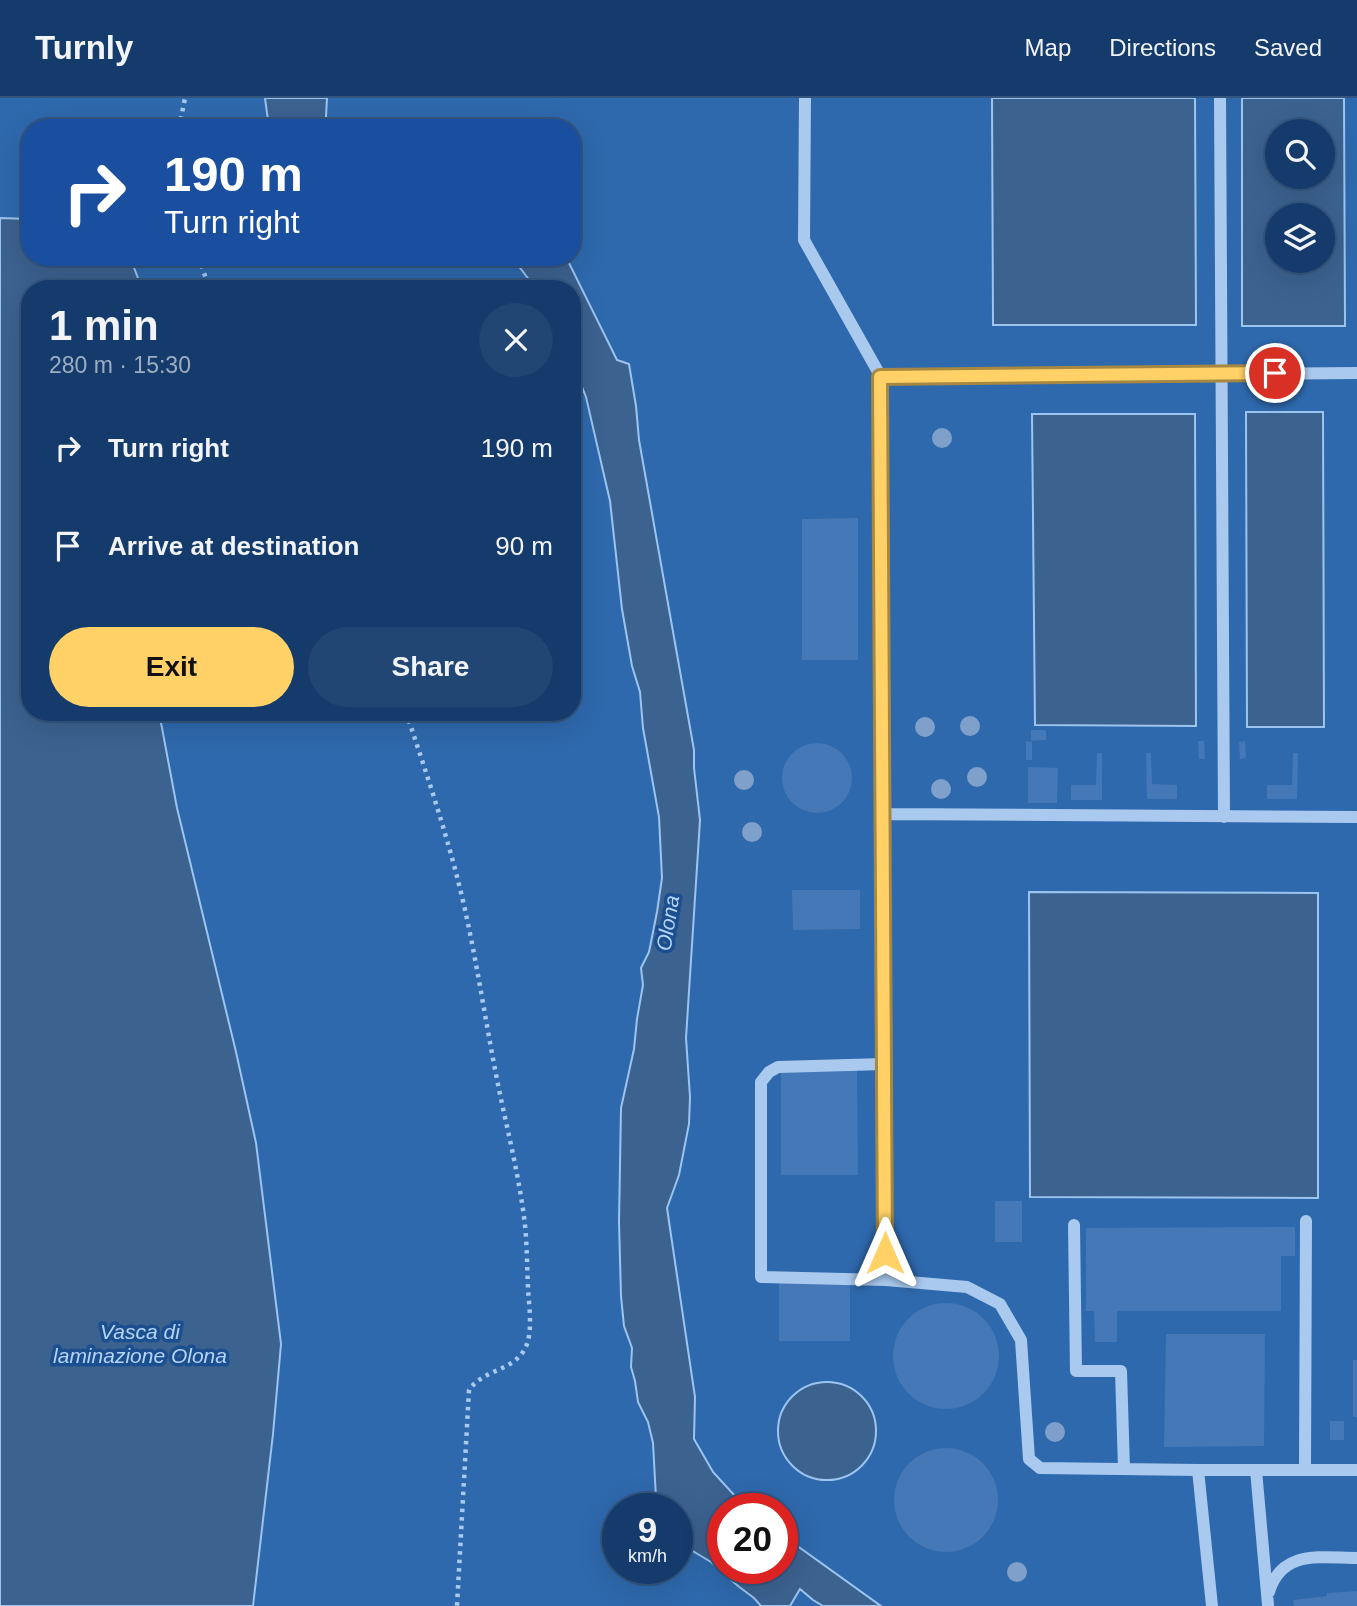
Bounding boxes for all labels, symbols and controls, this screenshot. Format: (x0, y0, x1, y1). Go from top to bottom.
text: Turnly (35, 29, 133, 66)
text: Map (1025, 34, 1071, 61)
text: Directions (1109, 34, 1216, 61)
text: Saved (1254, 34, 1322, 61)
map controls (1265, 119, 1335, 273)
button: search (1265, 119, 1335, 189)
icon: right (49, 147, 140, 238)
text: 190 m (164, 147, 303, 201)
button: layers (1265, 203, 1335, 273)
text: Turn right (164, 204, 300, 240)
text: 1 min (49, 302, 159, 349)
button: close (479, 303, 553, 377)
pin (1245, 343, 1305, 403)
text: 280 m · 15:30 (49, 352, 191, 378)
icon: arrive (1256, 354, 1294, 392)
icon: right (49, 429, 87, 467)
text: Turn right (108, 433, 229, 463)
text: 190 m (481, 433, 553, 463)
icon: arrive (49, 527, 87, 565)
text: Arrive at destination (108, 531, 359, 561)
text: 90 m (495, 531, 553, 561)
button: Exit (49, 627, 294, 707)
button: Share (308, 627, 553, 707)
water label: Olona (652, 893, 683, 952)
position arrow (848, 1216, 922, 1290)
water label: Vasca di laminazione Olona (53, 1320, 227, 1367)
speed limit sign: 20 (707, 1493, 798, 1584)
text: 9 (638, 1510, 657, 1549)
text: km/h (628, 1546, 667, 1566)

